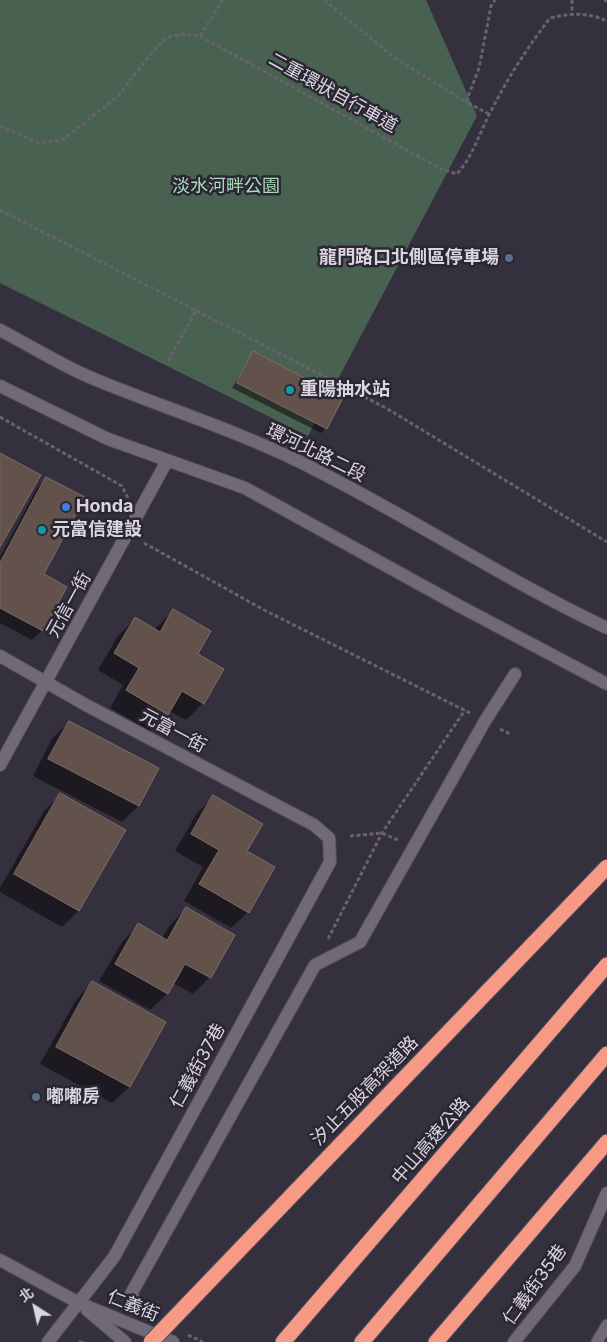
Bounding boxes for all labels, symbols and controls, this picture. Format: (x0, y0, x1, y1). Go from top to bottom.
street label: 二重環狀自行車道 (265, 49, 401, 137)
park label: 淡水河畔公園 (172, 176, 280, 198)
place label: 龍門路口北側區停車場 (319, 247, 499, 269)
marker: 龍門路口北側區停車場 (503, 252, 515, 264)
place label: 重陽抽水站 (300, 379, 390, 401)
marker: 重陽抽水站 (284, 384, 296, 396)
street label: 環河北路二段 (263, 420, 369, 486)
place label: Honda (76, 496, 133, 518)
marker: Honda (60, 501, 72, 513)
place label: 元富信建設 (52, 519, 142, 541)
marker: 元富信建設 (36, 524, 48, 536)
street label: 元信一街 (42, 568, 96, 642)
street label: 元富一街 (136, 705, 210, 757)
street label: 仁義街37巷 (166, 1020, 230, 1112)
street label: 汐止五股高架道路 (307, 1032, 423, 1150)
place label: 嘟嘟房 (46, 1086, 100, 1108)
marker: 嘟嘟房 (30, 1091, 42, 1103)
street label: 中山高速公路 (387, 1093, 475, 1189)
street label: 仁義街35巷 (499, 1241, 571, 1329)
north arrow (10, 1282, 60, 1332)
text: 北 (16, 1283, 37, 1305)
street label: 仁義街 (104, 1286, 162, 1326)

